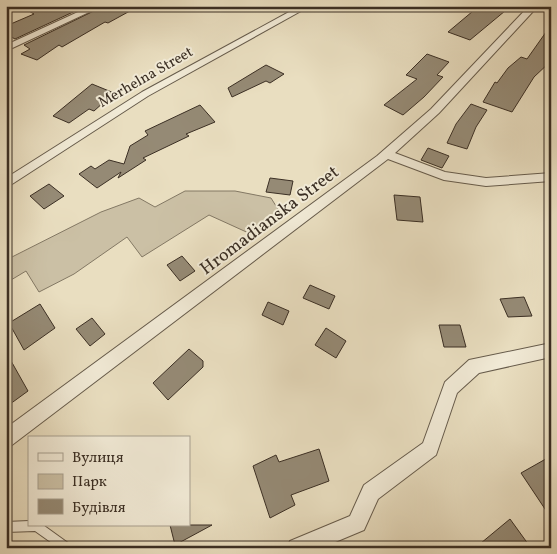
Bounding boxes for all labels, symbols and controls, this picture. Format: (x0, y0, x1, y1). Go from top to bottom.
street label: Merhelna Street (95, 42, 197, 114)
street label: Hromadianska Street (195, 160, 345, 282)
legend (28, 436, 190, 526)
text: Вулиця (72, 448, 124, 469)
text: Парк (72, 472, 107, 493)
text: Будівля (72, 498, 126, 519)

